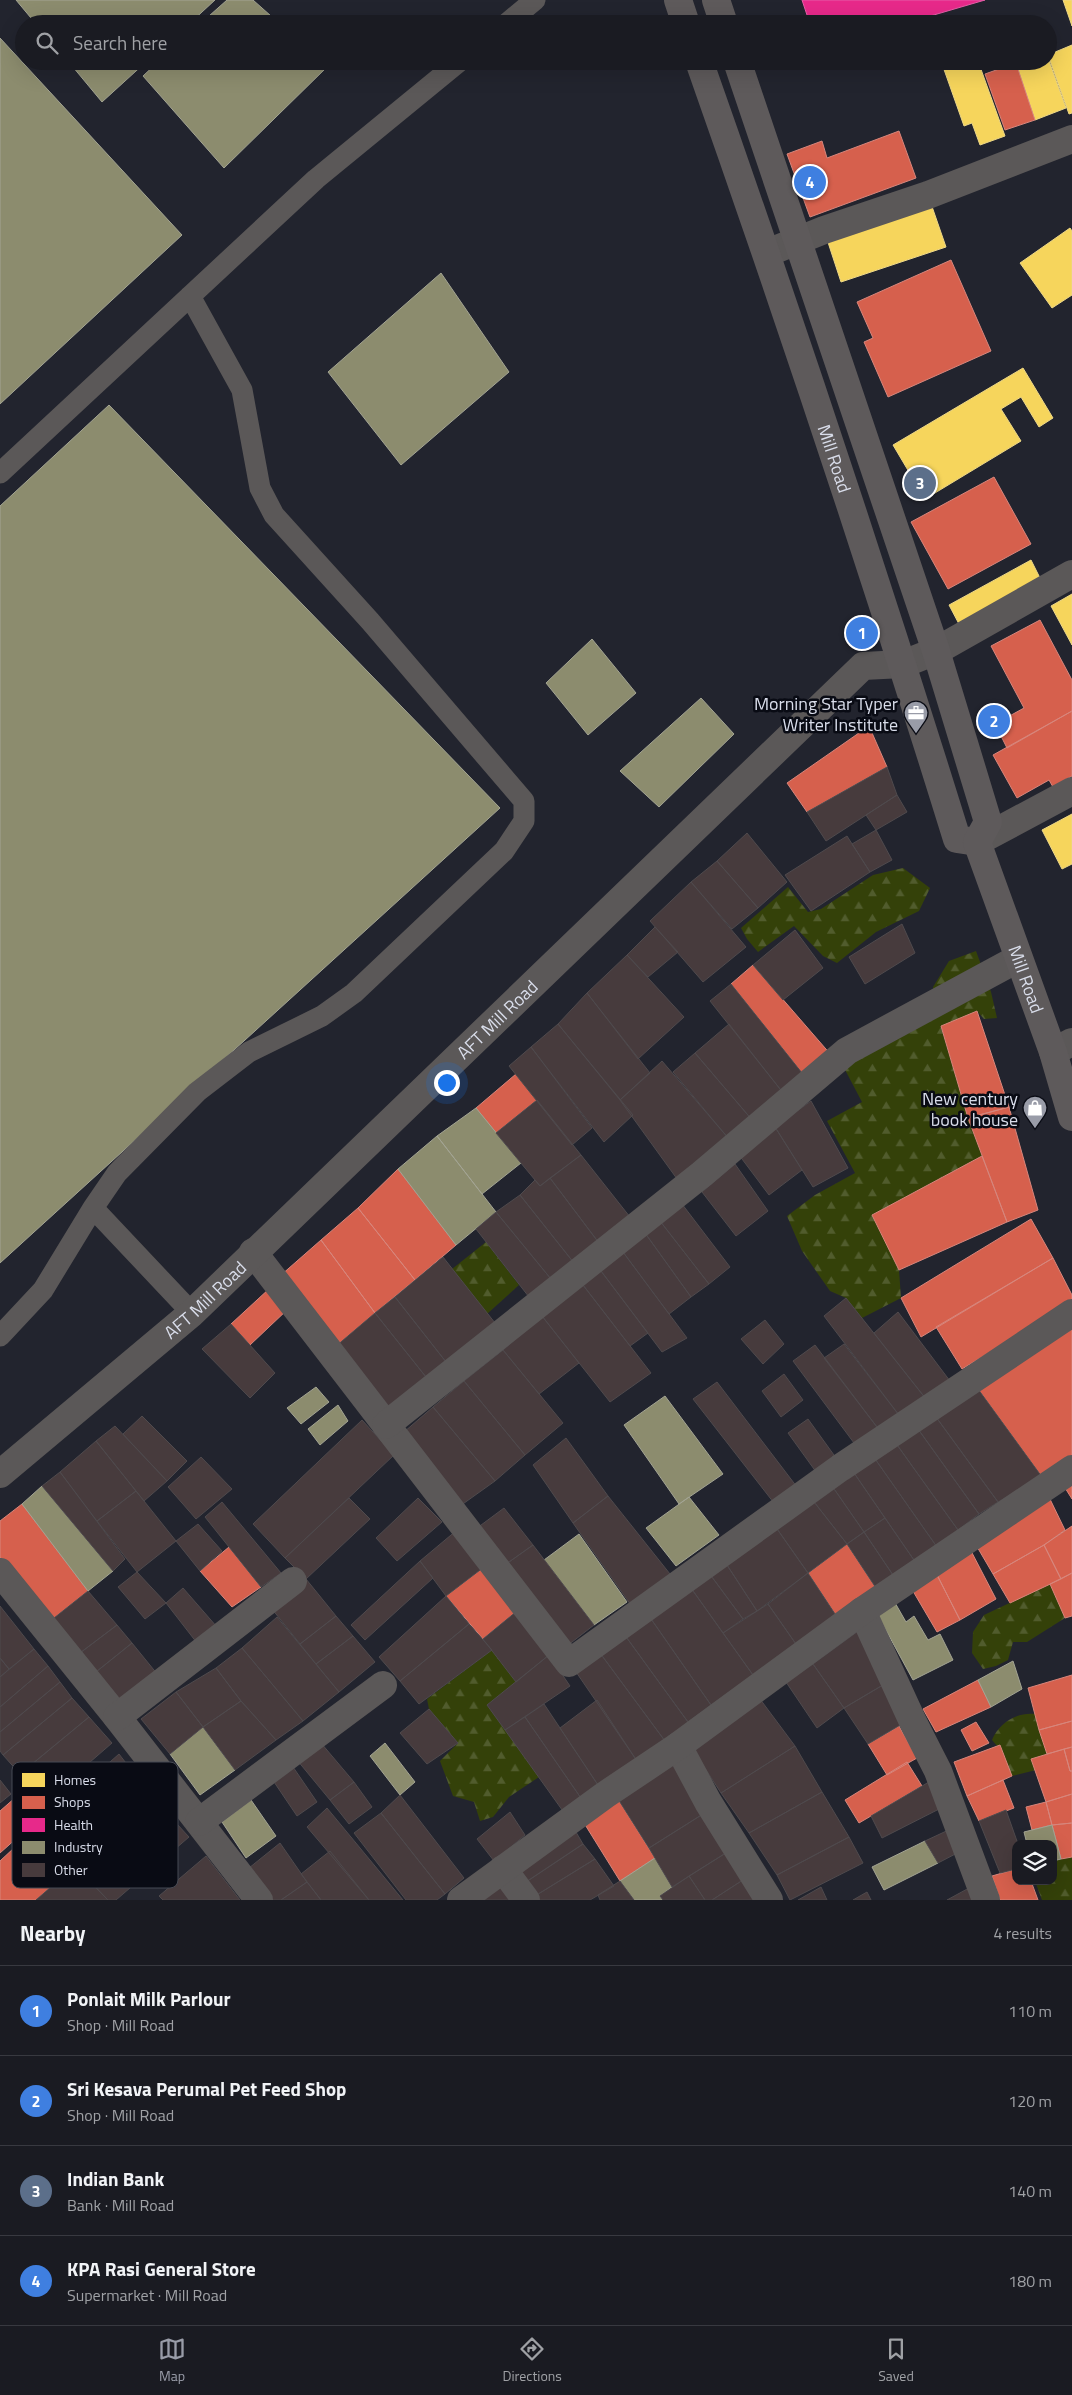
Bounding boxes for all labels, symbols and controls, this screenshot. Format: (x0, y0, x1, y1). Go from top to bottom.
search box (15, 15, 1057, 70)
text: Search here (73, 28, 167, 57)
icon: search (33, 29, 61, 57)
pin: 4 (794, 163, 826, 201)
street label: Mill Road (811, 421, 859, 496)
pin: 3 (904, 464, 936, 502)
pin: 1 (846, 614, 878, 652)
place label: Morning Star Typer Writer Institute (754, 690, 898, 738)
office icon: Morning Star Typer Writer Institute (903, 700, 929, 734)
pin: 2 (978, 702, 1010, 740)
street label: Mill Road (1002, 941, 1051, 1017)
street label: AFT Mill Road (450, 973, 544, 1065)
your location (434, 1070, 460, 1096)
place label: New century book house (922, 1085, 1018, 1133)
shop icon: New century book house (1022, 1095, 1048, 1129)
street label: AFT Mill Road (158, 1254, 252, 1345)
legend (12, 1762, 178, 1888)
text: Homes (54, 1769, 96, 1790)
text: Shops (54, 1791, 90, 1812)
text: Health (54, 1814, 93, 1835)
text: Industry (54, 1836, 103, 1857)
map controls (1012, 1840, 1057, 1885)
button: layers (1012, 1840, 1057, 1885)
text: Other (54, 1859, 88, 1880)
text: Nearby (20, 1917, 85, 1949)
text: 4 results (993, 1921, 1052, 1945)
text: Ponlait Milk Parlour (67, 1984, 231, 2013)
text: 1 (32, 1999, 40, 2023)
text: 110 m (1008, 1999, 1052, 2023)
text: Shop · Mill Road (67, 2013, 174, 2037)
text: Sri Kesava Perumal Pet Feed Shop (67, 2074, 346, 2103)
text: 2 (32, 2089, 40, 2113)
text: 120 m (1008, 2089, 1052, 2113)
text: Shop · Mill Road (67, 2103, 174, 2127)
text: Indian Bank (67, 2164, 164, 2193)
text: 3 (32, 2179, 40, 2203)
text: 140 m (1008, 2179, 1052, 2203)
text: Bank · Mill Road (67, 2193, 174, 2217)
text: KPA Rasi General Store (67, 2254, 256, 2283)
text: 4 (32, 2269, 40, 2293)
text: 180 m (1008, 2269, 1052, 2293)
text: Supermarket · Mill Road (67, 2283, 227, 2307)
tab: Map (158, 2335, 186, 2386)
tab: Directions (502, 2335, 562, 2386)
tab: Saved (878, 2335, 914, 2386)

